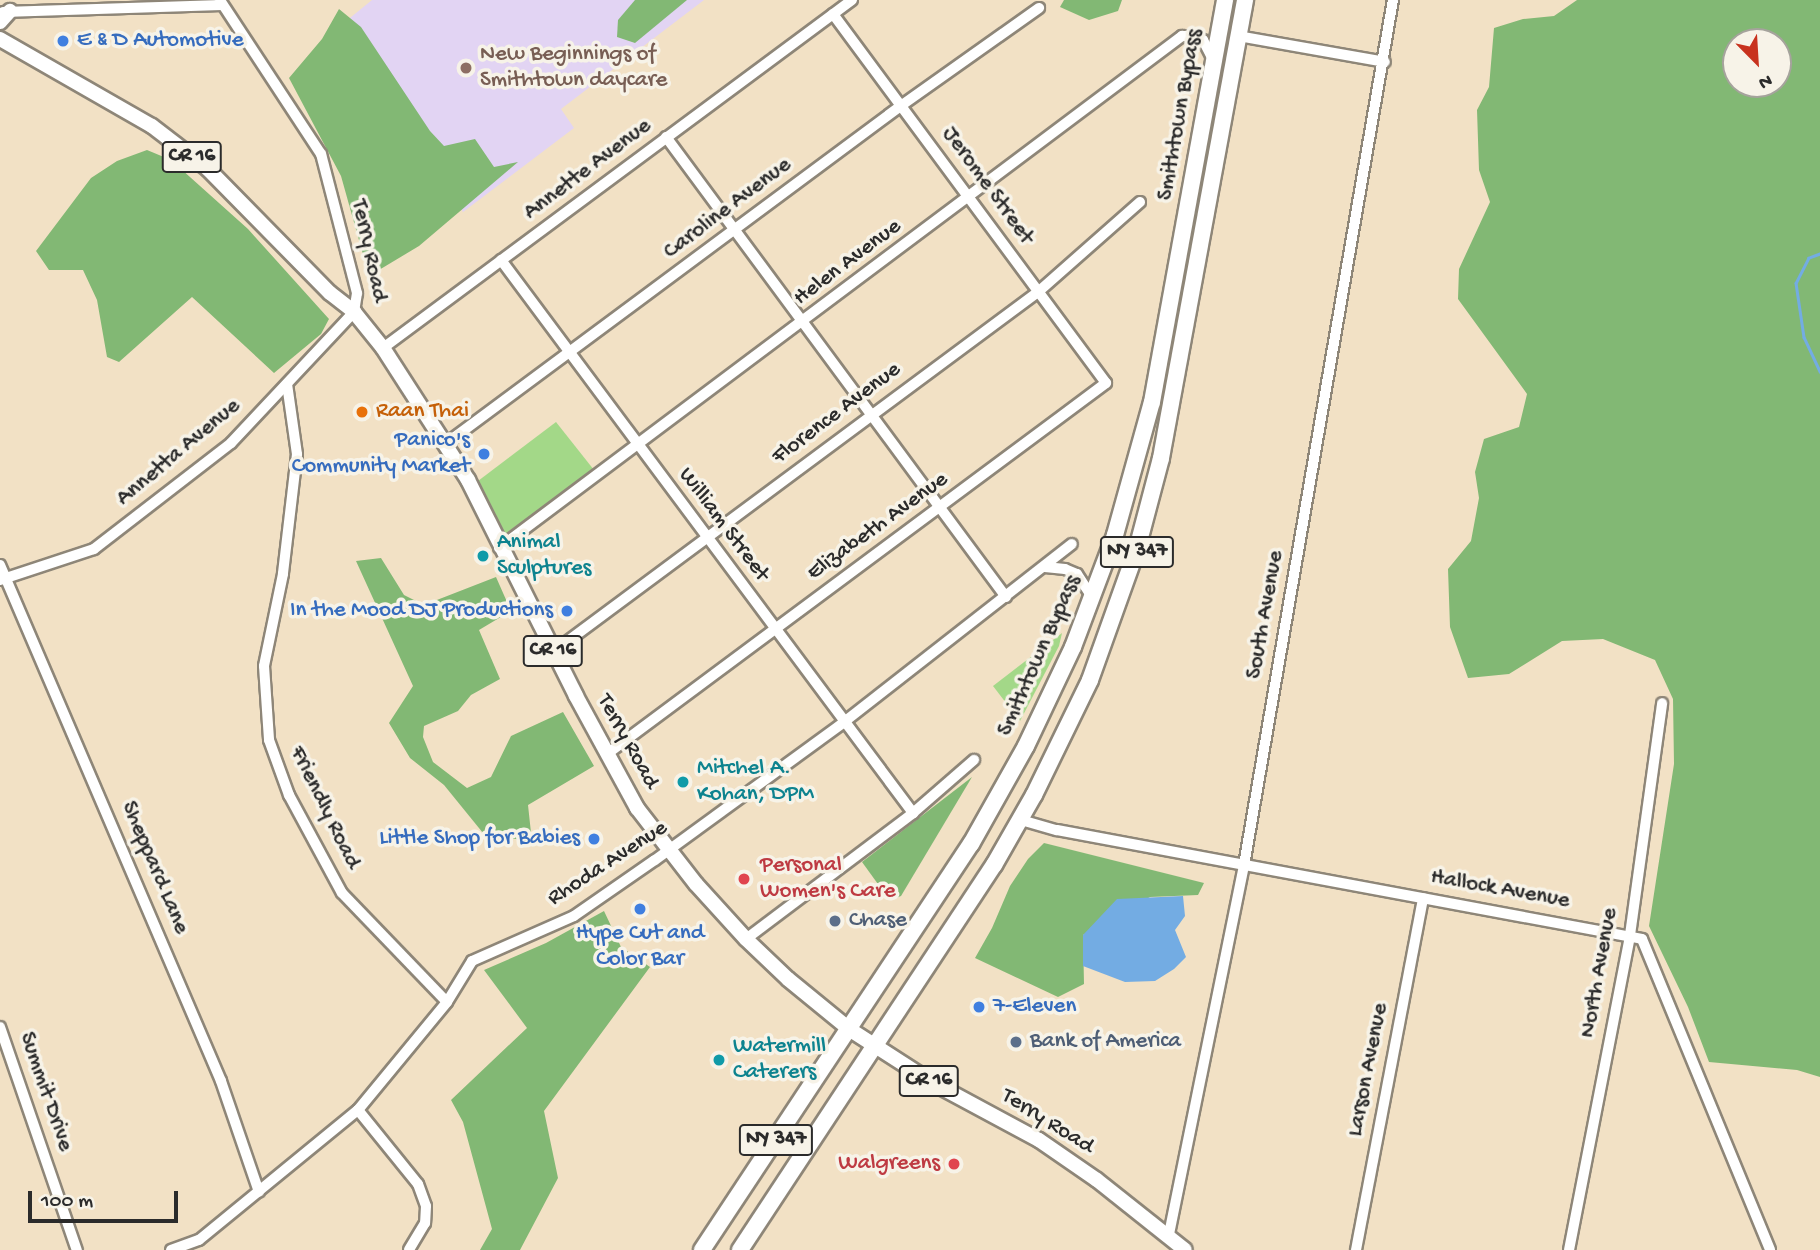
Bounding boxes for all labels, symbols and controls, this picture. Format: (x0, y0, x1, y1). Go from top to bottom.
place label: E & D Automotive (77, 27, 244, 55)
street label: Smithtown Bypass (1152, 27, 1210, 203)
north arrow (1722, 28, 1792, 98)
marker: E & D Automotive (55, 33, 71, 49)
place label: New Beginnings of Smithtown daycare (480, 41, 667, 95)
marker: New Beginnings of Smithtown daycare (458, 60, 474, 76)
text: N (1755, 68, 1775, 94)
street label: Annette Avenue (519, 113, 657, 227)
street label: Jerome Street (935, 122, 1039, 250)
road number: CR 16 (160, 140, 224, 174)
street label: Caroline Avenue (659, 152, 797, 266)
street label: Terry Road (344, 197, 392, 305)
street label: Helen Avenue (789, 214, 907, 312)
street label: Florence Avenue (767, 357, 907, 471)
street label: Annetta Avenue (111, 393, 247, 513)
place label: Raan Thai (376, 398, 469, 426)
marker: Raan Thai (354, 404, 370, 420)
place label: Panico's Community Market (292, 427, 470, 481)
marker: Panico's Community Market (476, 446, 492, 462)
street label: William Street (671, 463, 775, 587)
street label: Elizabeth Avenue (802, 467, 954, 587)
place label: Animal Sculptures (497, 529, 591, 583)
road number: NY 347 (1098, 534, 1176, 570)
marker: Animal Sculptures (475, 548, 491, 564)
street label: South Avenue (1241, 549, 1291, 681)
street label: Smithtown Bypass (992, 571, 1088, 741)
place label: In the Mood DJ Productions (290, 597, 553, 625)
marker: In the Mood DJ Productions (559, 603, 575, 619)
road number: CR 16 (522, 634, 584, 668)
street label: Terry Road (590, 690, 664, 794)
street label: Friendly Road (282, 742, 366, 874)
place label: Mitchel A. Kohan, DPM (697, 755, 814, 809)
marker: Mitchel A. Kohan, DPM (675, 774, 691, 790)
street label: Sheppard Lane (114, 798, 194, 938)
street label: Rhoda Avenue (543, 815, 673, 913)
place label: Little Shop for Babies (379, 825, 580, 853)
marker: Little Shop for Babies (586, 831, 602, 847)
place label: Personal Women's Care (760, 852, 896, 906)
street label: Hallock Avenue (1428, 864, 1572, 916)
marker: Personal Women's Care (734, 869, 754, 889)
marker: Hype Cut and Color Bar (632, 901, 648, 917)
street label: North Avenue (1575, 906, 1625, 1040)
place label: Chase (849, 907, 907, 935)
marker: Chase (827, 913, 843, 929)
place label: Hype Cut and Color Bar (576, 920, 704, 974)
place label: 7-Eleven (993, 993, 1076, 1021)
marker: 7-Eleven (971, 999, 987, 1015)
street label: Larson Avenue (1343, 1001, 1395, 1139)
place label: Bank of America (1030, 1028, 1181, 1056)
street label: Summit Drive (12, 1029, 78, 1155)
place label: Watermill Caterers (733, 1033, 826, 1087)
marker: Bank of America (1008, 1034, 1024, 1050)
marker: Watermill Caterers (711, 1052, 727, 1068)
road number: CR 16 (898, 1064, 960, 1098)
street label: Terry Road (996, 1083, 1098, 1161)
road number: NY 347 (738, 1122, 814, 1158)
place label: Walgreens (838, 1150, 940, 1178)
marker: Walgreens (946, 1156, 962, 1172)
scale bar (32, 1176, 182, 1220)
text: 100 m (41, 1190, 93, 1215)

